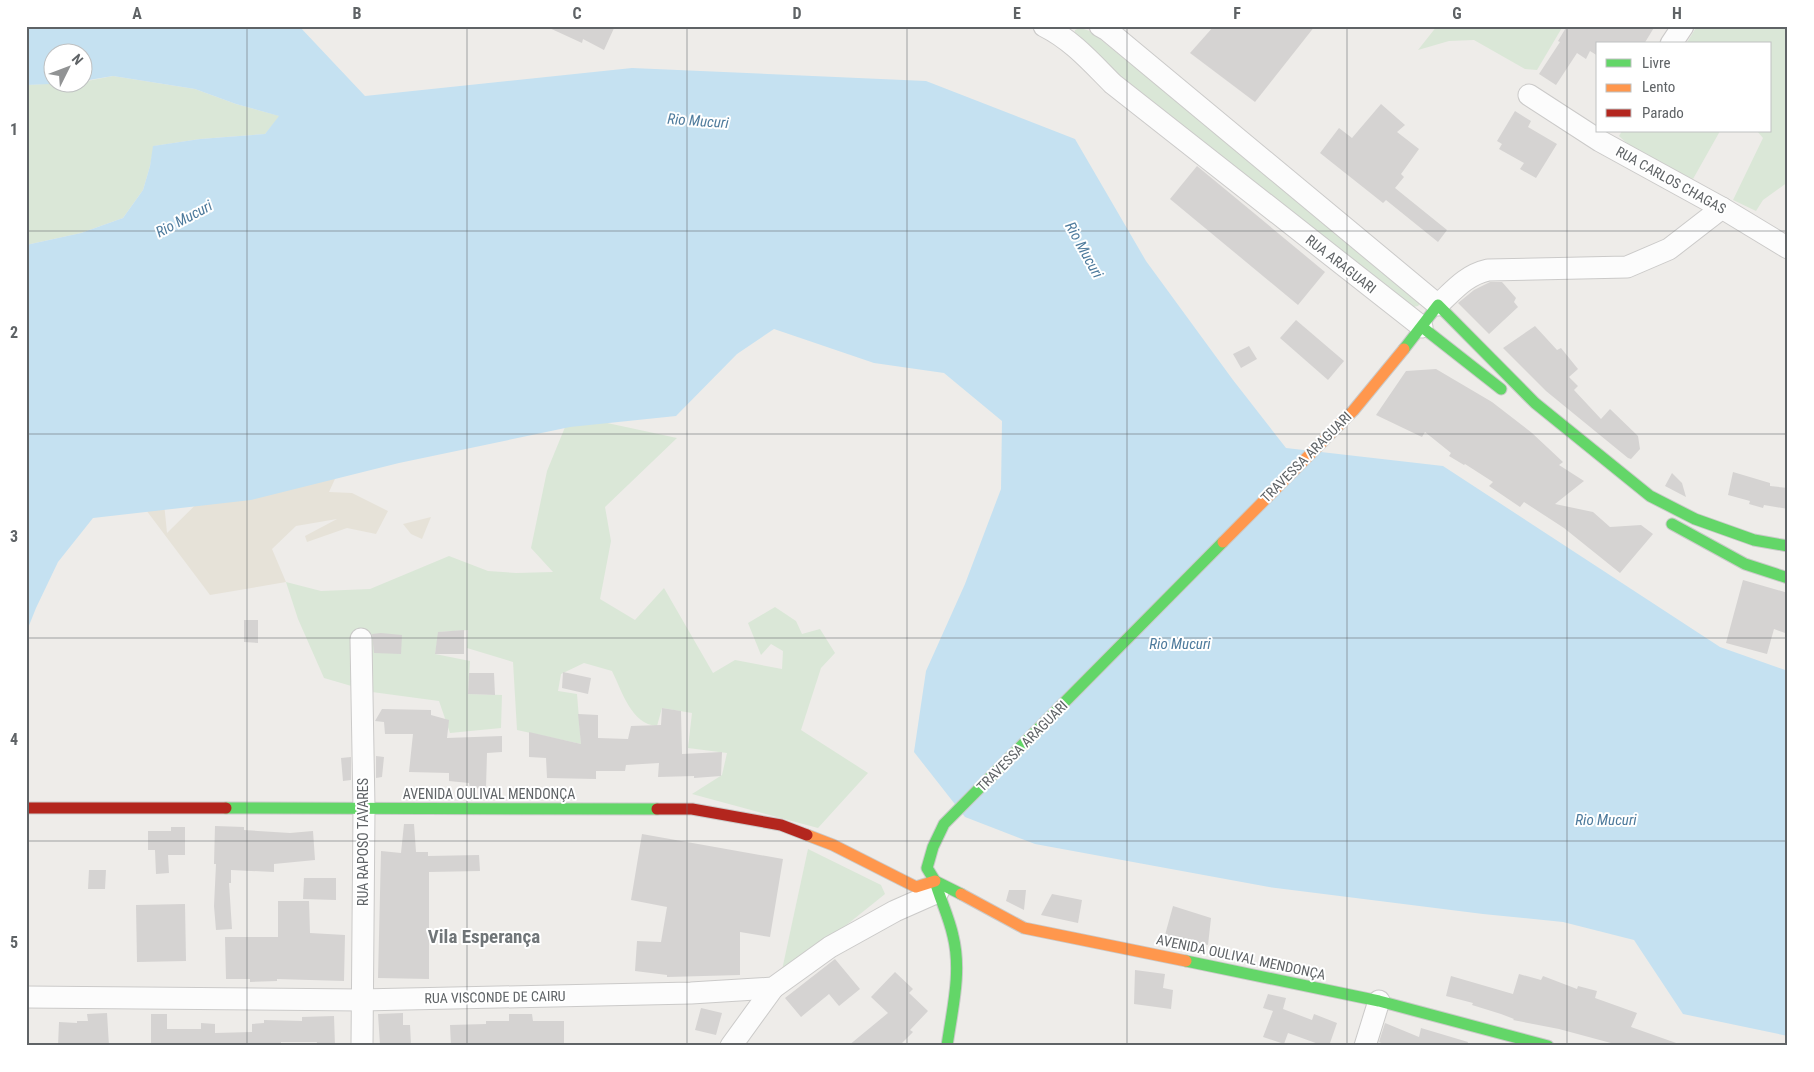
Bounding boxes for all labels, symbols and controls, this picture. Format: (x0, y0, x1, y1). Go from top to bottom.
text: A (132, 4, 142, 23)
text: B (353, 4, 362, 23)
text: C (572, 4, 582, 23)
text: D (792, 4, 802, 23)
text: E (1013, 4, 1021, 23)
text: F (1233, 4, 1241, 23)
text: G (1452, 4, 1462, 23)
text: H (1672, 4, 1682, 23)
north arrow (42, 42, 92, 92)
legend (1596, 42, 1772, 132)
text: N (69, 51, 86, 68)
text: Livre (1642, 54, 1670, 72)
text: Lento (1642, 78, 1675, 96)
text: Parado (1642, 104, 1684, 122)
water label: Rio Mucuri (667, 110, 730, 132)
text: 1 (10, 120, 18, 139)
street label: RUA CARLOS CHAGAS (1613, 143, 1729, 217)
water label: Rio Mucuri (153, 196, 216, 241)
water label: Rio Mucuri (1061, 219, 1107, 282)
street label: RUA ARAGUARI (1303, 232, 1379, 296)
text: 2 (10, 323, 18, 342)
street label: TRAVESSA ARAGUARI (1257, 408, 1355, 506)
text: 3 (10, 527, 18, 546)
water label: Rio Mucuri (1149, 635, 1211, 653)
street label: TRAVESSA ARAGUARI (973, 697, 1071, 795)
text: 4 (10, 730, 18, 749)
street label: RUA RAPOSO TAVARES (355, 778, 371, 906)
street label: AVENIDA OULIVAL MENDONÇA (403, 786, 575, 802)
water label: Rio Mucuri (1575, 811, 1637, 829)
district label: Vila Esperança (428, 925, 540, 948)
street label: AVENIDA OULIVAL MENDONÇA (1155, 931, 1327, 983)
text: 5 (10, 933, 18, 952)
street label: RUA VISCONDE DE CAIRU (424, 988, 566, 1006)

